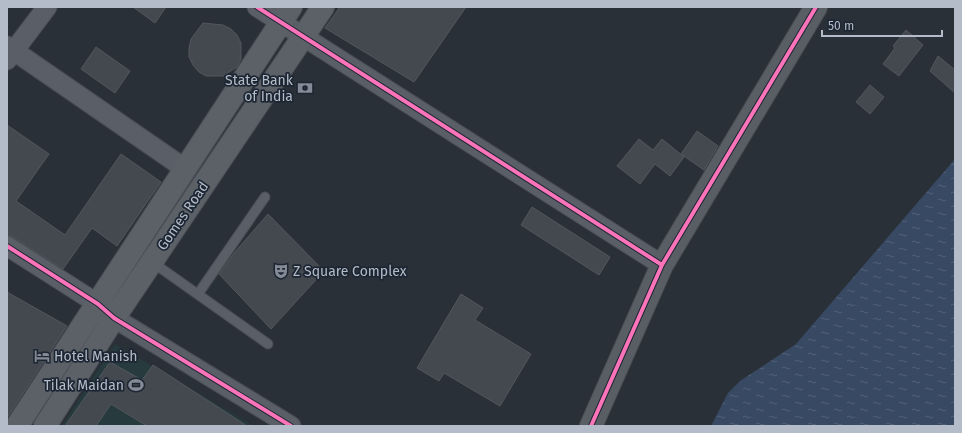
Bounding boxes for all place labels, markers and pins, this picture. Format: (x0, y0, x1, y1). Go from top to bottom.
place label: State Bank of India (225, 72, 294, 105)
bank icon: State Bank of India (296, 79, 314, 97)
theatre icon: Z Square Complex (272, 262, 290, 280)
place label: Z Square Complex (293, 263, 407, 280)
hotel icon: Hotel Manish (33, 347, 51, 365)
place label: Hotel Manish (54, 348, 137, 365)
sports icon: Tilak Maidan (127, 376, 145, 394)
place label: Tilak Maidan (44, 377, 124, 394)

